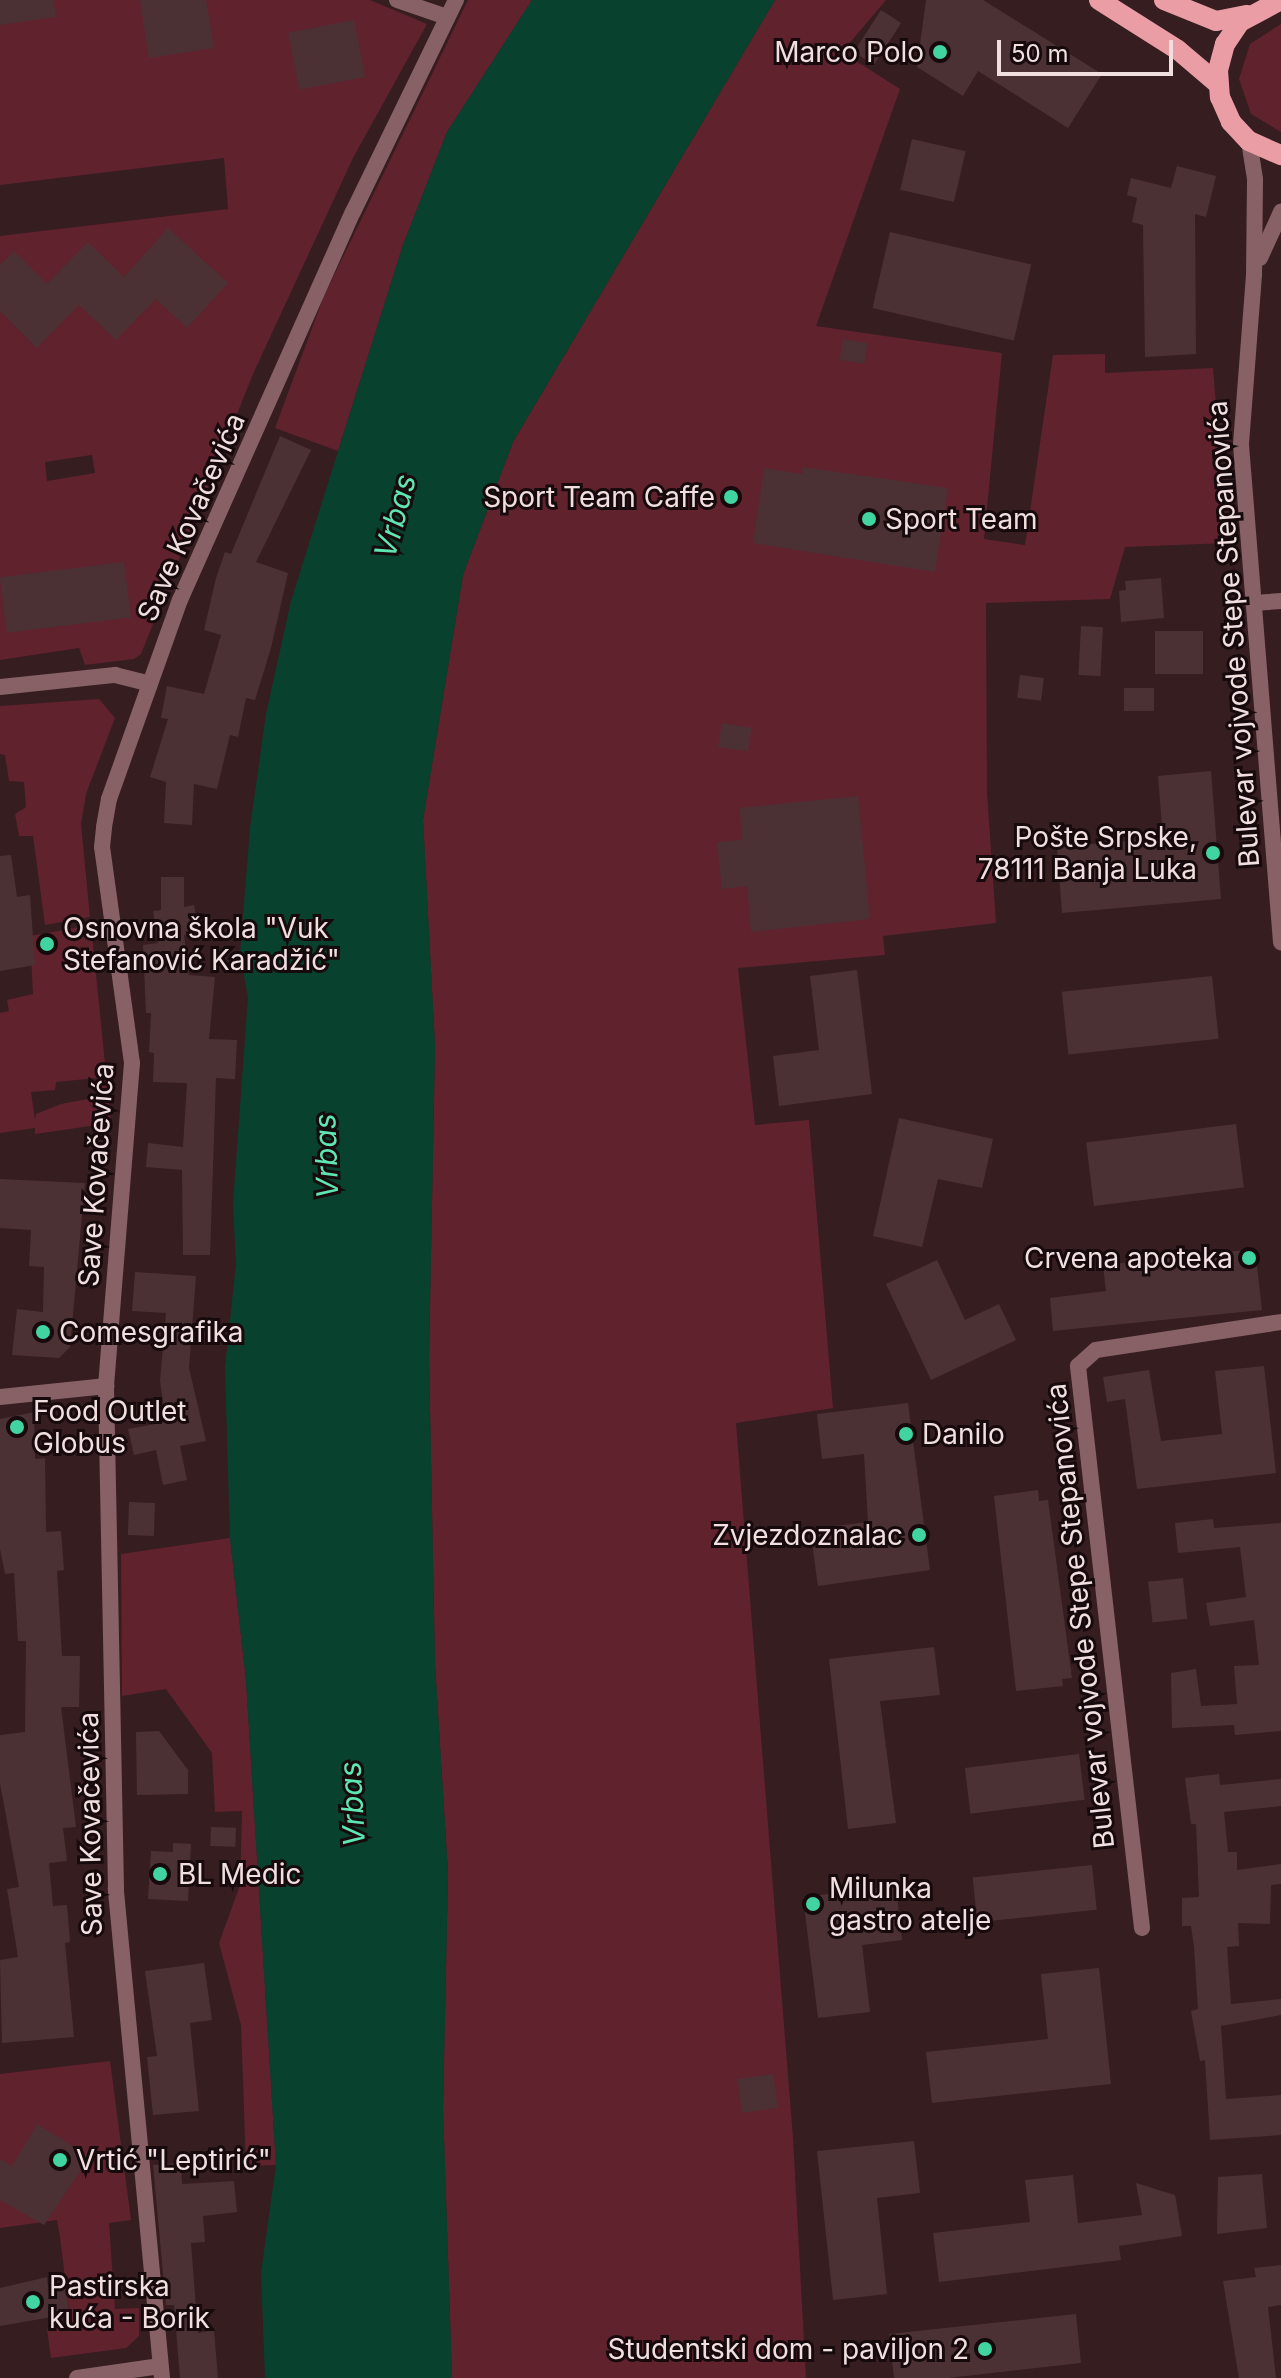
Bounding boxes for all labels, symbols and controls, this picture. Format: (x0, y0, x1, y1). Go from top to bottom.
scale bar (1001, 24, 1177, 74)
place label: Marco Polo (774, 35, 924, 69)
text: 50 m (1011, 39, 1069, 68)
marker: Marco Polo (931, 43, 949, 61)
street label: Bulevar vojvode Stepe Stepanovića (1200, 400, 1266, 868)
street label: Save Kovačevića (130, 408, 252, 626)
water label: Vrbas (367, 470, 423, 562)
place label: Sport Team Caffe (483, 480, 715, 514)
marker: Sport Team Caffe (722, 488, 740, 506)
place label: Sport Team (885, 502, 1038, 536)
marker: Sport Team (860, 510, 878, 528)
place label: Pošte Srpske, 78111 Banja Luka (978, 820, 1197, 886)
marker: Pošte Srpske, 78111 Banja Luka (1204, 844, 1222, 862)
place label: Osnovna škola "Vuk Stefanović Karadžić" (63, 911, 340, 977)
marker: Osnovna škola "Vuk Stefanović Karadžić" (38, 935, 56, 953)
street label: Save Kovačevića (71, 1062, 121, 1288)
water label: Vrbas (307, 1113, 345, 1199)
place label: Crvena apoteka (1024, 1241, 1233, 1275)
marker: Crvena apoteka (1240, 1249, 1258, 1267)
place label: Comesgrafika (59, 1315, 244, 1349)
marker: Comesgrafika (34, 1323, 52, 1341)
street label: Bulevar vojvode Stepe Stepanovića (1039, 1382, 1121, 1850)
place label: Food Outlet Globus (33, 1394, 186, 1460)
place label: Danilo (922, 1417, 1005, 1451)
marker: Food Outlet Globus (8, 1418, 26, 1436)
marker: Danilo (897, 1425, 915, 1443)
place label: Zvjezdoznalac (712, 1518, 903, 1552)
marker: Zvjezdoznalac (910, 1526, 928, 1544)
street label: Save Kovačevića (71, 1712, 109, 1936)
water label: Vrbas (332, 1761, 372, 1847)
place label: BL Medic (178, 1857, 302, 1891)
marker: BL Medic (149, 1863, 171, 1885)
place label: Milunka gastro atelje (829, 1871, 991, 1937)
marker: Milunka gastro atelje (804, 1895, 822, 1913)
place label: Vrtić "Leptirić" (76, 2143, 271, 2177)
marker: Vrtić "Leptirić" (51, 2151, 69, 2169)
place label: Pastirska kuća - Borik (49, 2269, 210, 2335)
marker: Pastirska kuća - Borik (24, 2293, 42, 2311)
place label: Studentski dom - paviljon 2 (607, 2332, 969, 2366)
marker: Studentski dom - paviljon 2 (976, 2340, 994, 2358)

